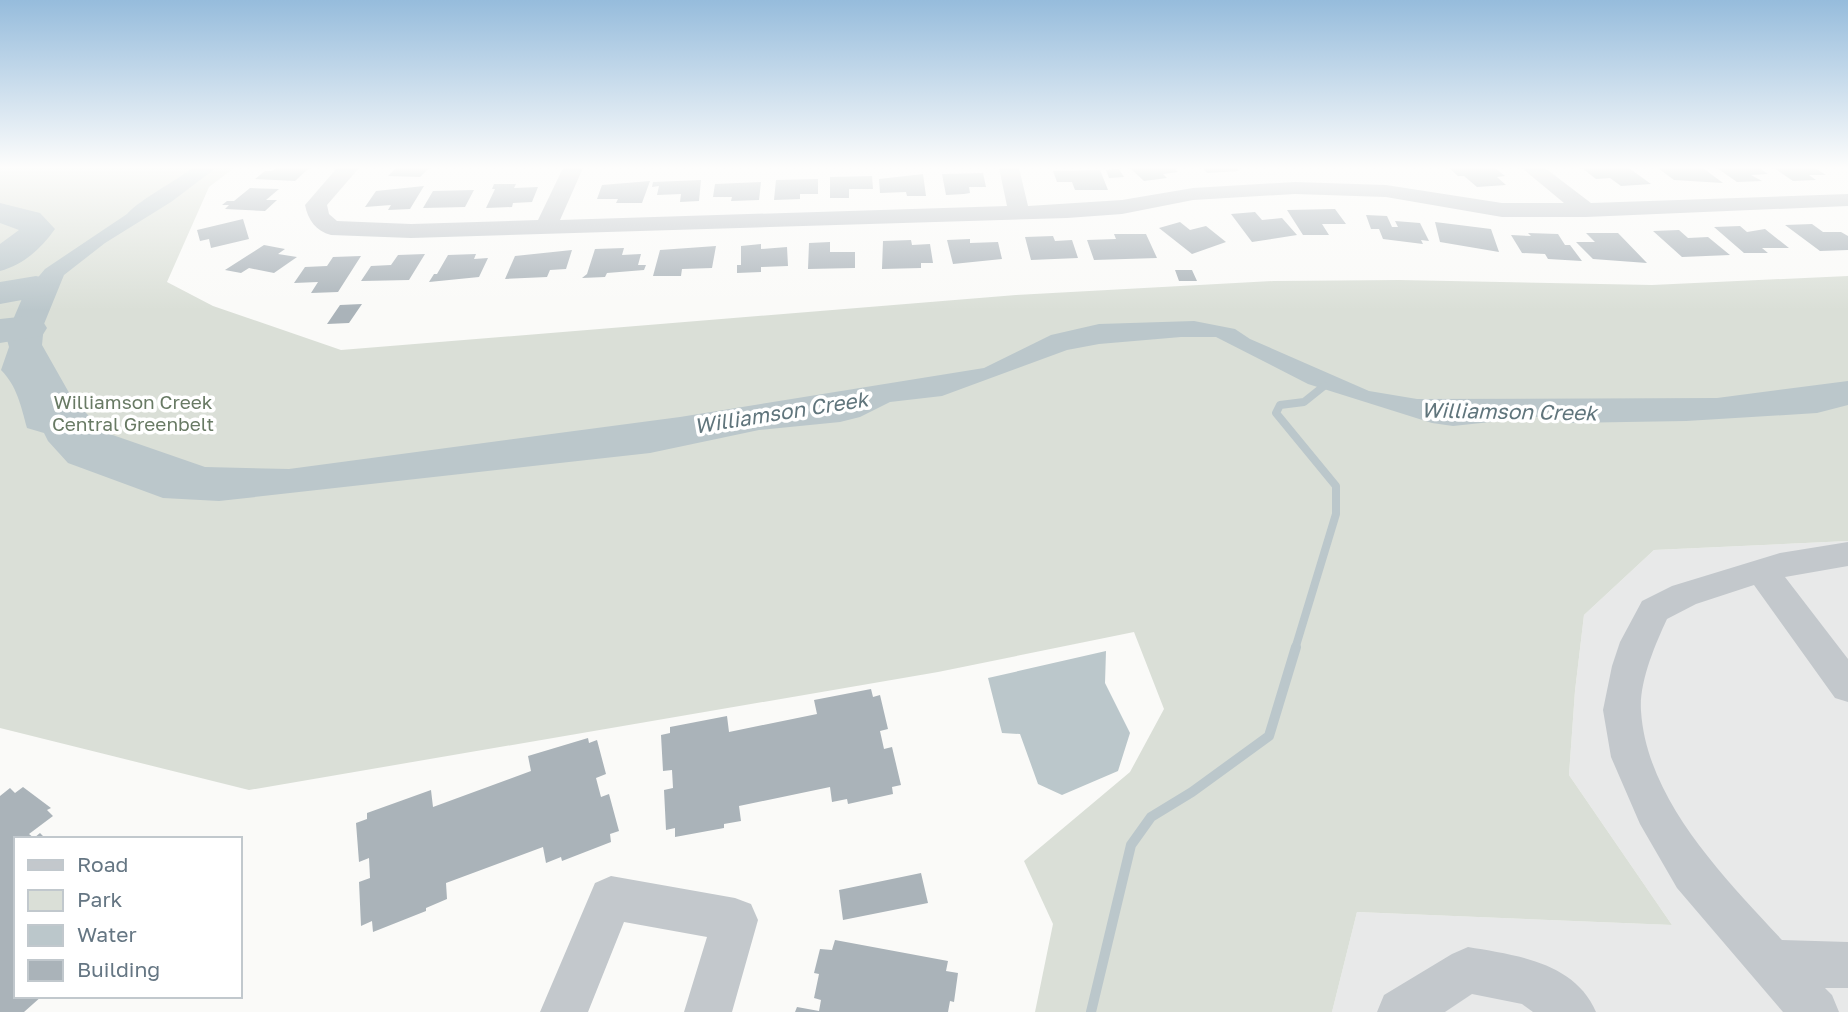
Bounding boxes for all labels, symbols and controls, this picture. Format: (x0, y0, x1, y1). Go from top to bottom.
water label: Williamson Creek (692, 385, 872, 439)
park label: Williamson Creek Central Greenbelt (52, 390, 214, 435)
water label: Williamson Creek (1421, 396, 1599, 426)
legend (14, 837, 242, 998)
text: Road (77, 851, 128, 877)
text: Park (77, 886, 123, 912)
text: Water (77, 921, 137, 947)
text: Building (77, 956, 160, 982)

